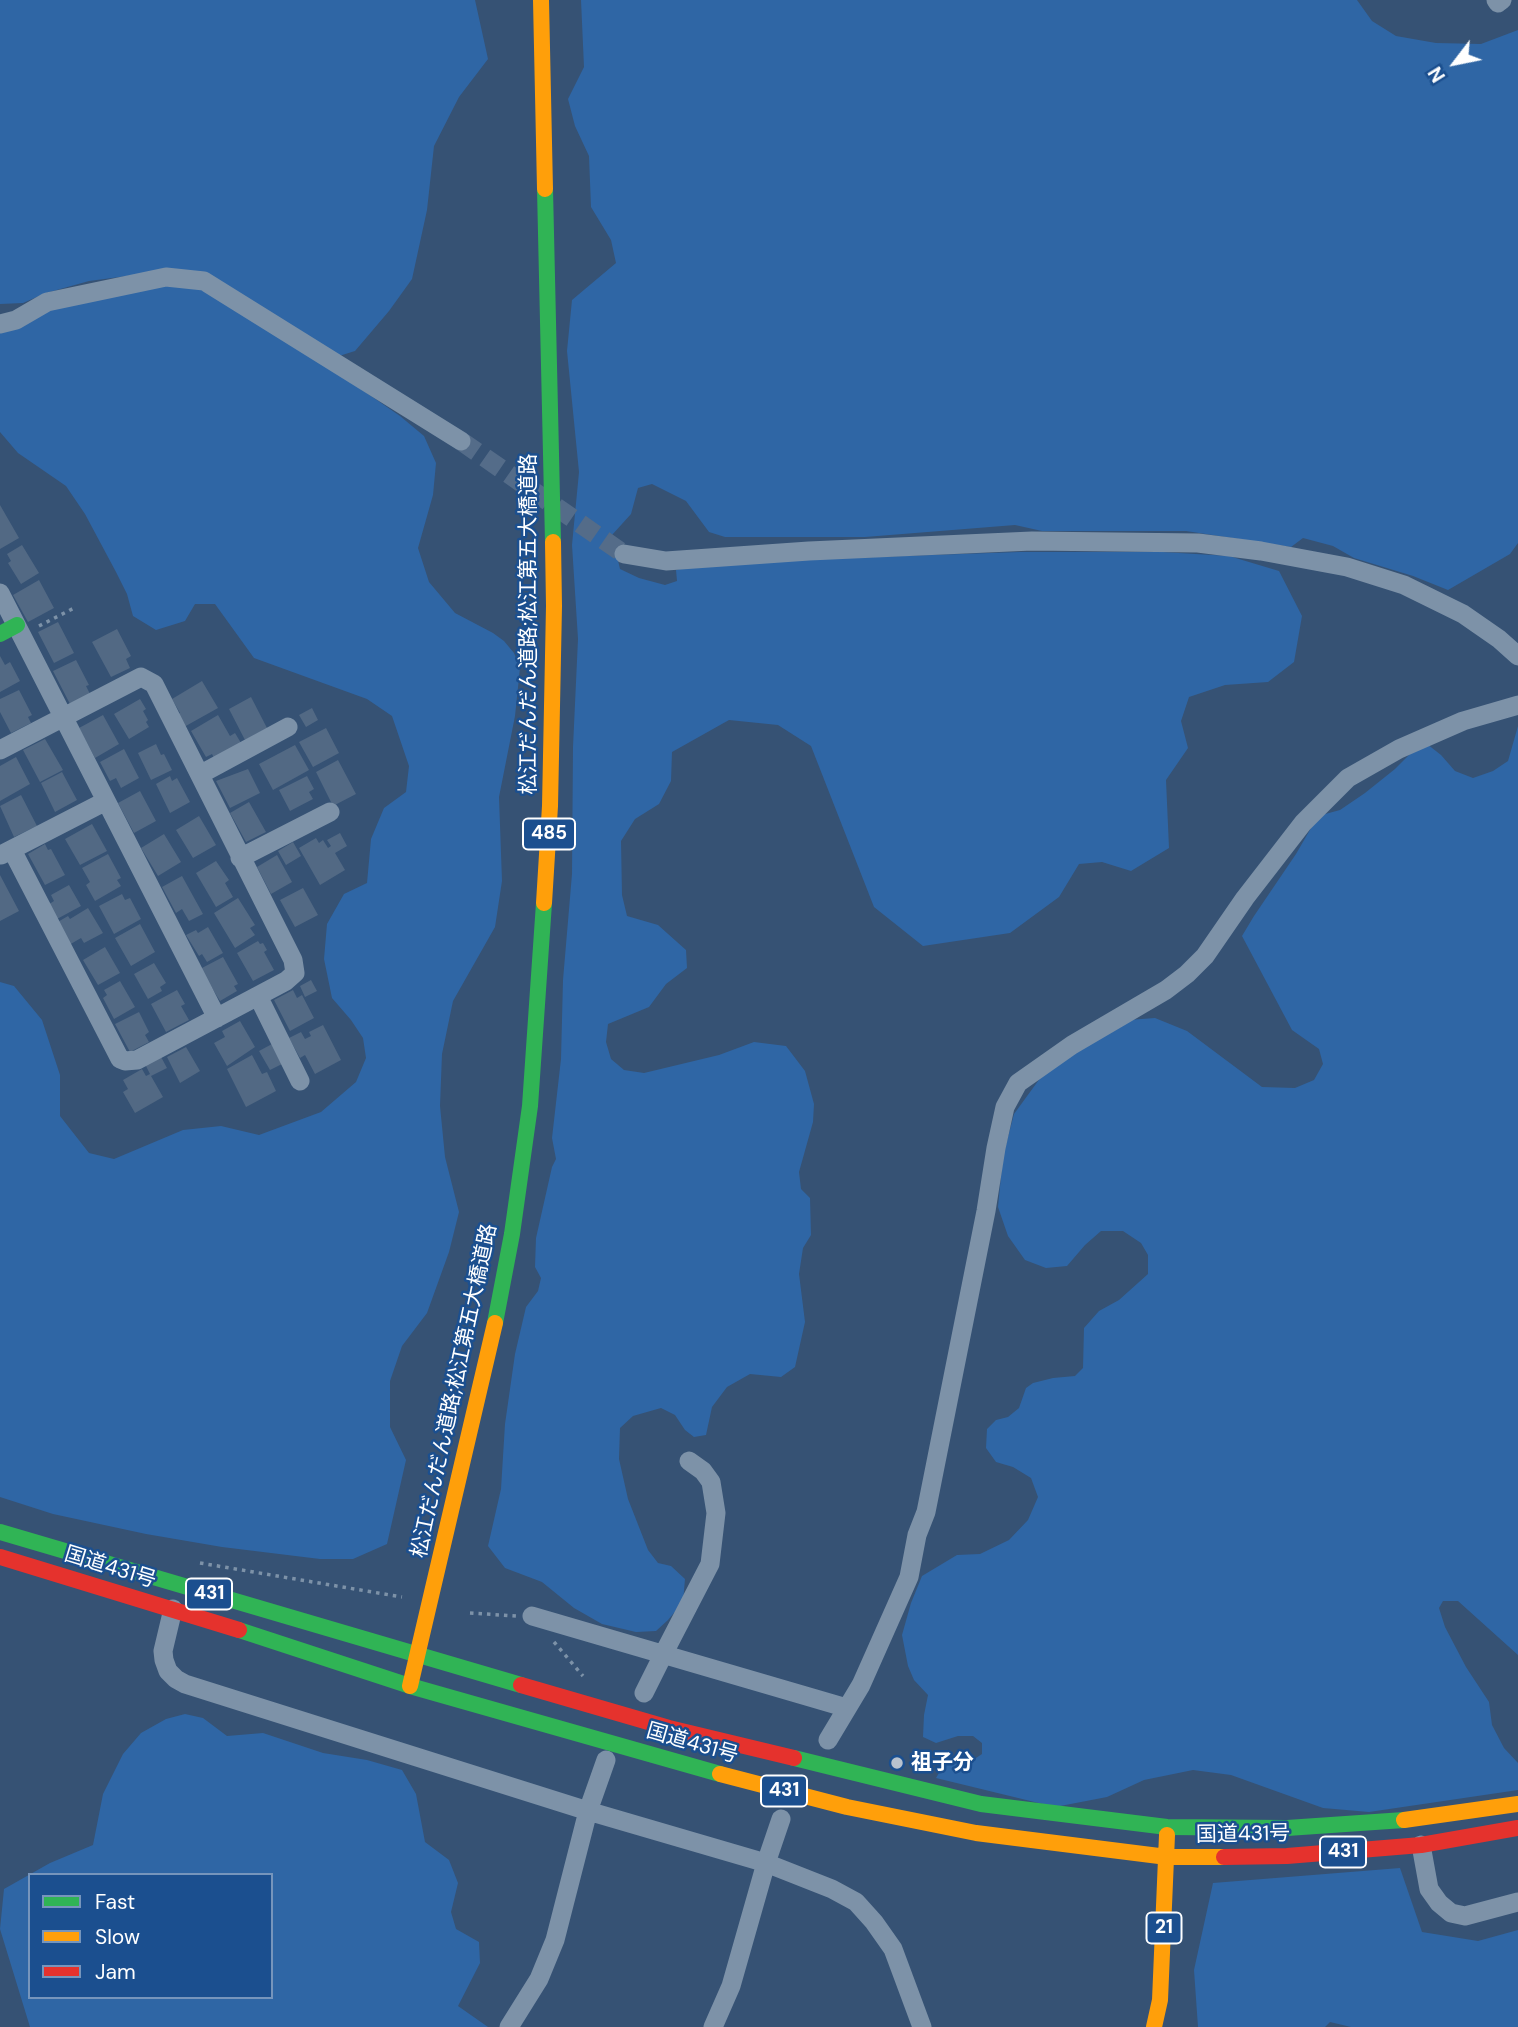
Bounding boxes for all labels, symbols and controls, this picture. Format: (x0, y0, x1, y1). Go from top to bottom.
north arrow (1420, 28, 1490, 98)
text: N (1422, 62, 1451, 87)
street label: 松江だんだん道路;松江第五大橋道路 (516, 454, 542, 794)
road number: 485 (523, 818, 575, 849)
street label: 松江だんだん道路;松江第五大橋道路 (407, 1222, 503, 1560)
street label: 国道431号 (61, 1542, 159, 1594)
road number: 431 (186, 1578, 232, 1610)
street label: 国道431号 (643, 1719, 741, 1769)
place label: 祖子分 (911, 1750, 974, 1776)
marker: 祖子分 (889, 1755, 905, 1771)
road number: 431 (761, 1776, 807, 1806)
street label: 国道431号 (1196, 1822, 1290, 1848)
road number: 431 (1320, 1836, 1366, 1868)
legend (28, 1873, 273, 1999)
text: Fast (95, 1888, 135, 1916)
road number: 21 (1146, 1912, 1182, 1944)
text: Slow (95, 1923, 140, 1951)
text: Jam (95, 1958, 136, 1986)

